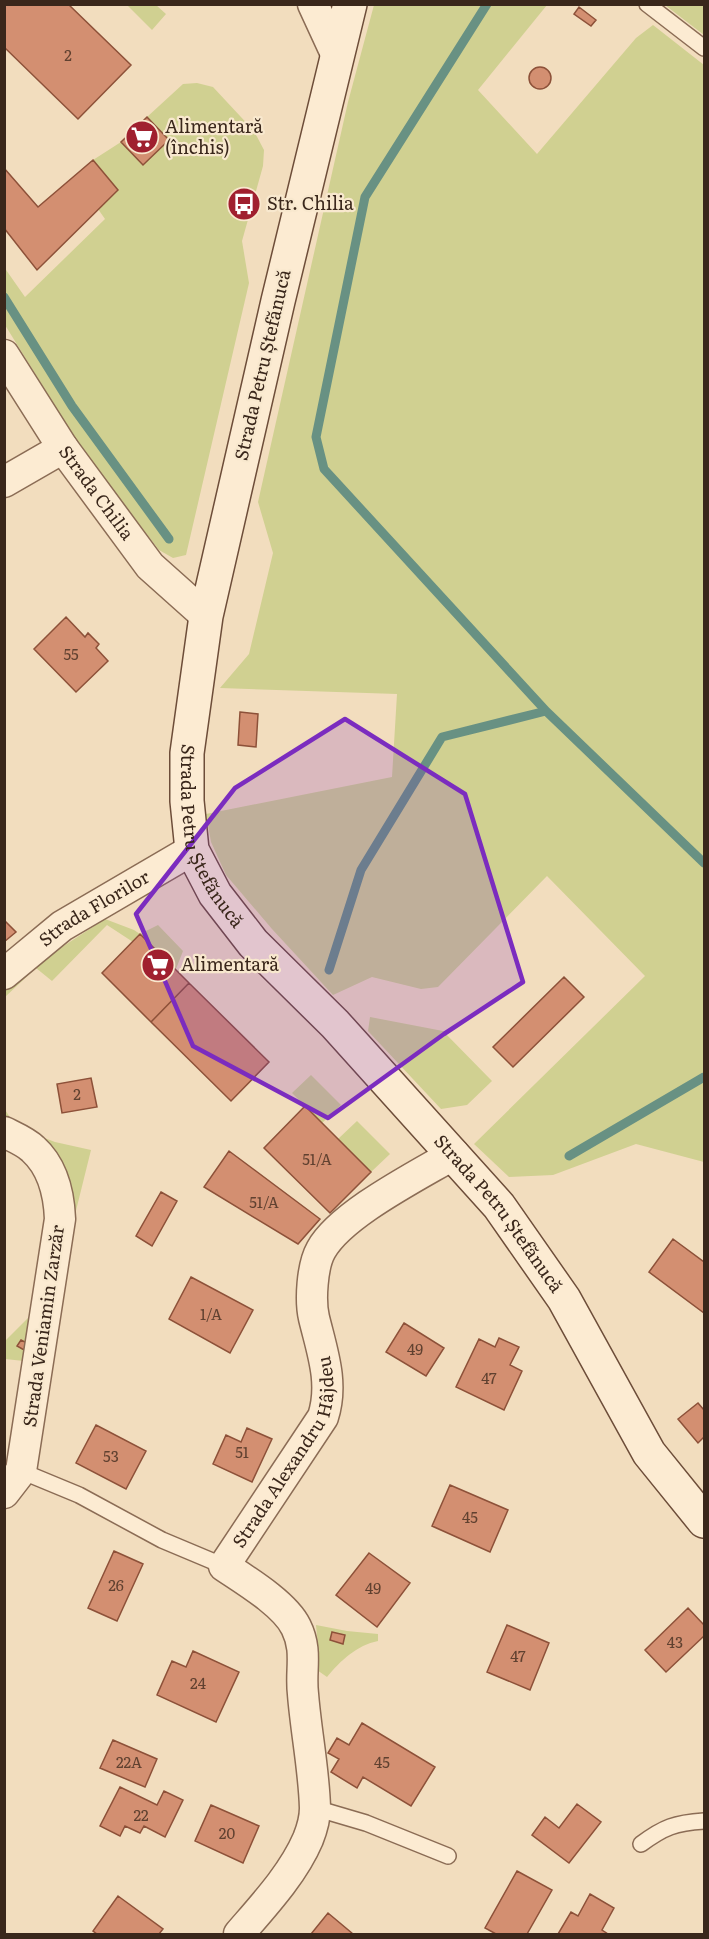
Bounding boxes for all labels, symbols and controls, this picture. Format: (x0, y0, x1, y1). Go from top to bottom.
house number: 2 (64, 43, 72, 66)
place label: Alimentară (închis) (165, 112, 263, 160)
supermarket icon: Alimentară (închis) (124, 119, 160, 155)
bus stop icon: Str. Chilia (226, 186, 262, 222)
place label: Str. Chilia (267, 189, 354, 216)
street label: Strada Petru Ștefănucă (226, 266, 297, 463)
street label: Strada Chilia (53, 439, 142, 545)
house number: 55 (63, 642, 79, 665)
street label: Strada Petru Ștefănucă (175, 743, 251, 933)
street label: Strada Florilor (32, 862, 155, 952)
supermarket icon: Alimentară (140, 947, 176, 983)
place label: Alimentară (181, 950, 279, 977)
house number: 2 (73, 1082, 81, 1105)
street label: Strada Petru Ștefănucă (429, 1128, 571, 1298)
house number: 51/A (302, 1147, 332, 1170)
house number: 51/A (249, 1190, 279, 1213)
street label: Strada Veniamin Zarzăr (15, 1223, 70, 1428)
house number: 1/A (200, 1302, 222, 1325)
house number: 49 (407, 1337, 423, 1360)
street label: Strada Alexandru Hâjdeu (225, 1354, 340, 1553)
house number: 47 (481, 1366, 497, 1389)
house number: 51 (235, 1440, 249, 1463)
house number: 53 (103, 1444, 119, 1467)
house number: 45 (462, 1505, 478, 1528)
house number: 26 (108, 1573, 124, 1596)
house number: 49 (365, 1576, 381, 1599)
house number: 43 (667, 1630, 683, 1653)
house number: 47 (510, 1644, 526, 1667)
house number: 24 (190, 1671, 206, 1694)
house number: 22A (116, 1750, 142, 1773)
house number: 45 (374, 1750, 390, 1773)
house number: 22 (133, 1803, 149, 1826)
house number: 20 (219, 1821, 235, 1844)

